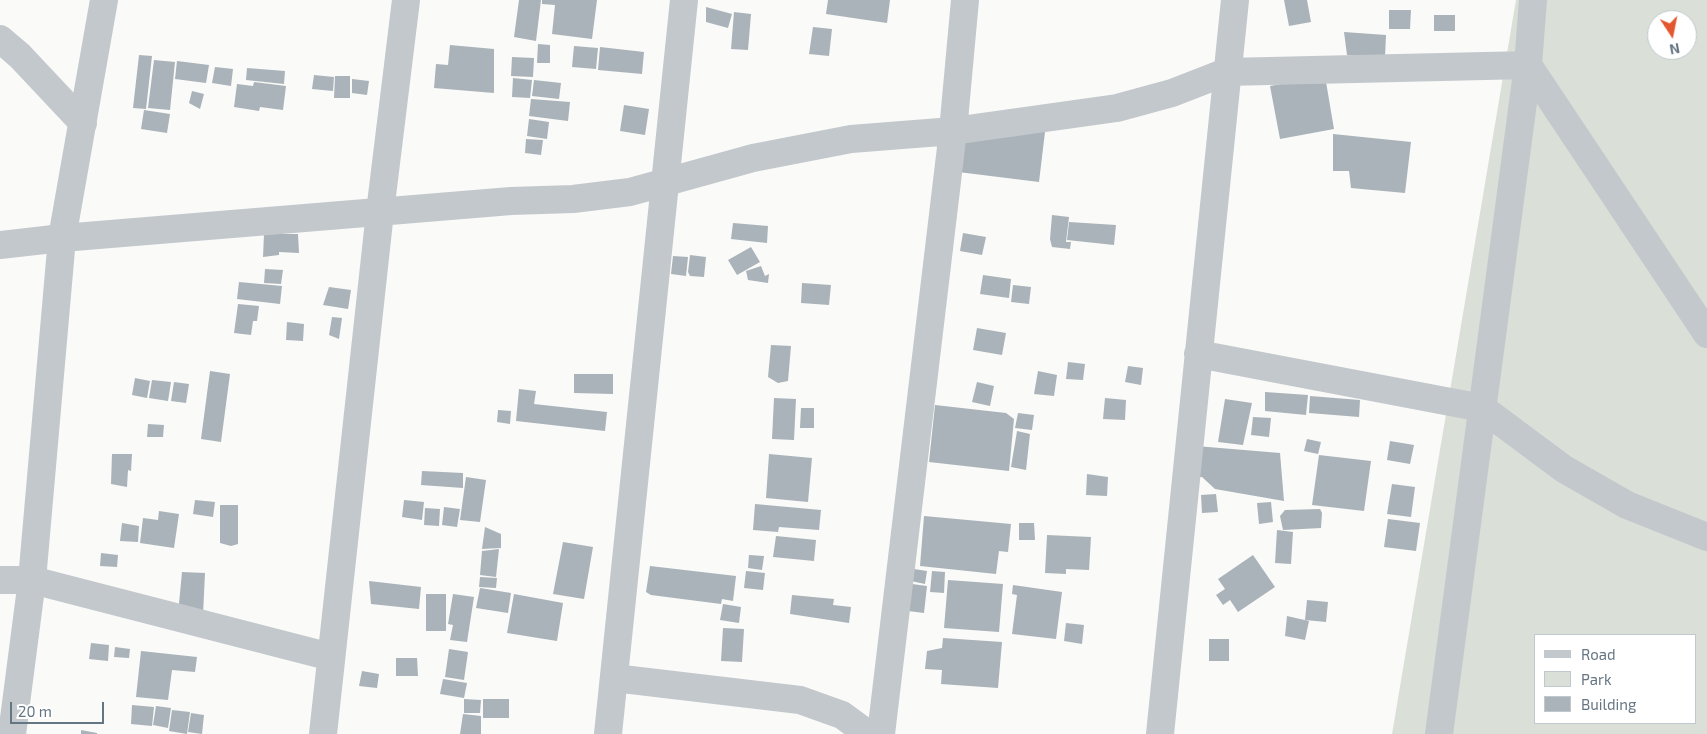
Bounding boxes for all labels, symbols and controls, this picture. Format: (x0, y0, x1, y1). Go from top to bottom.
north arrow (1647, 10, 1697, 60)
text: N (1668, 40, 1681, 59)
legend (1534, 634, 1697, 724)
text: Road (1581, 645, 1616, 663)
text: Park (1581, 670, 1612, 688)
scale bar (12, 692, 106, 724)
text: Building (1581, 695, 1636, 713)
text: 20 m (18, 702, 52, 720)

